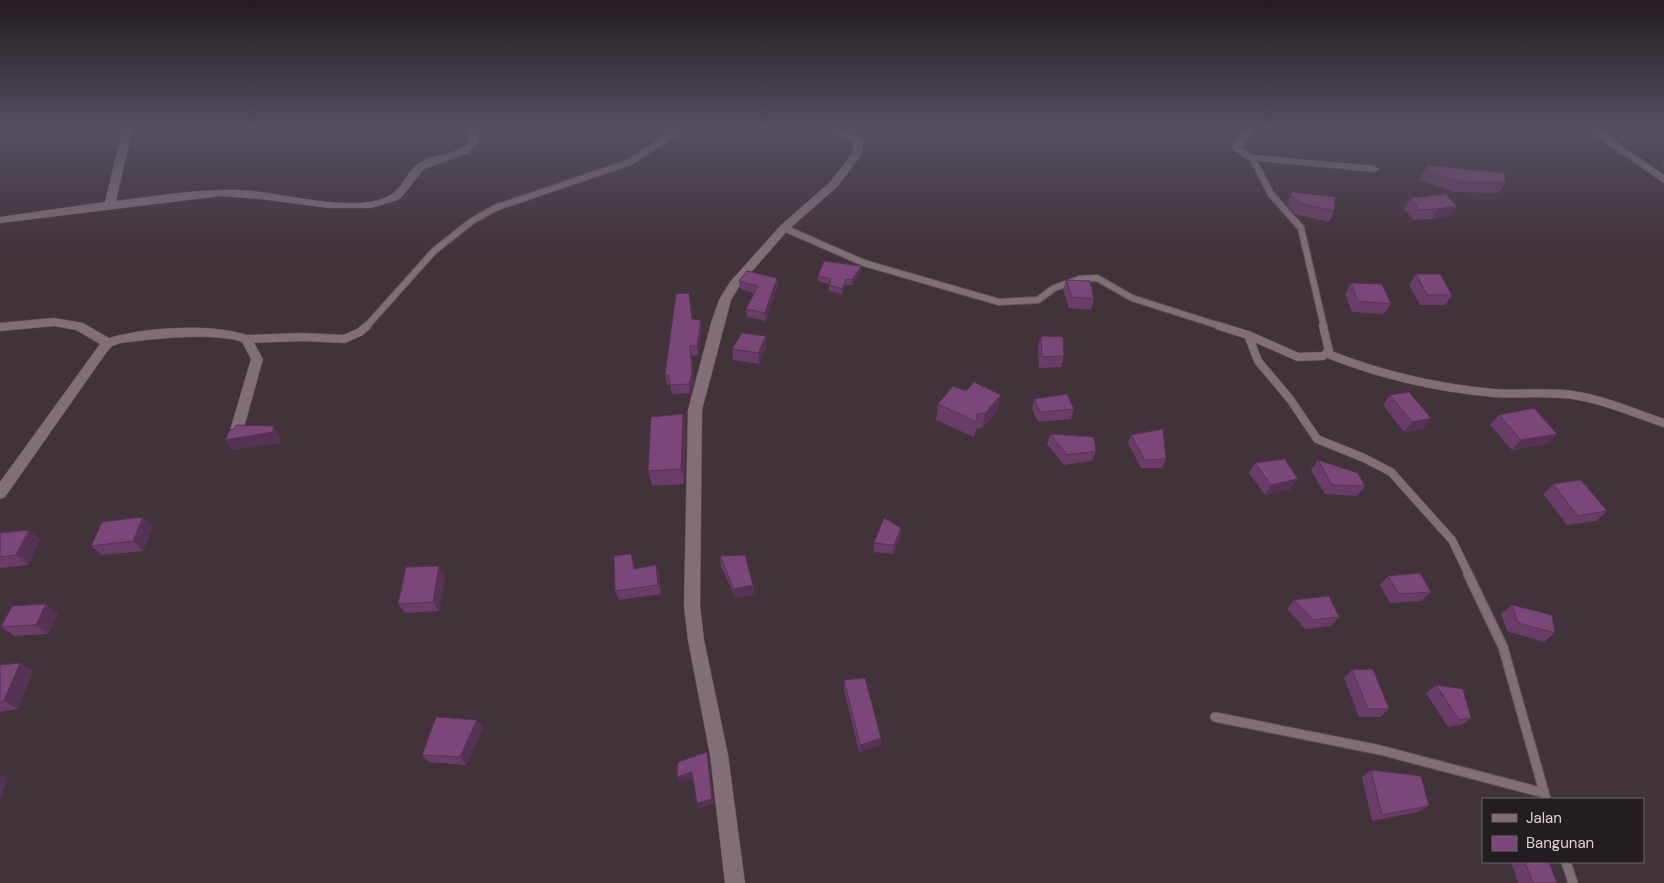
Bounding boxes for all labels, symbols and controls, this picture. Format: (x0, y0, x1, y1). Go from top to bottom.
legend (1482, 798, 1644, 863)
text: Jalan (1526, 808, 1562, 828)
text: Bangunan (1526, 833, 1594, 853)

